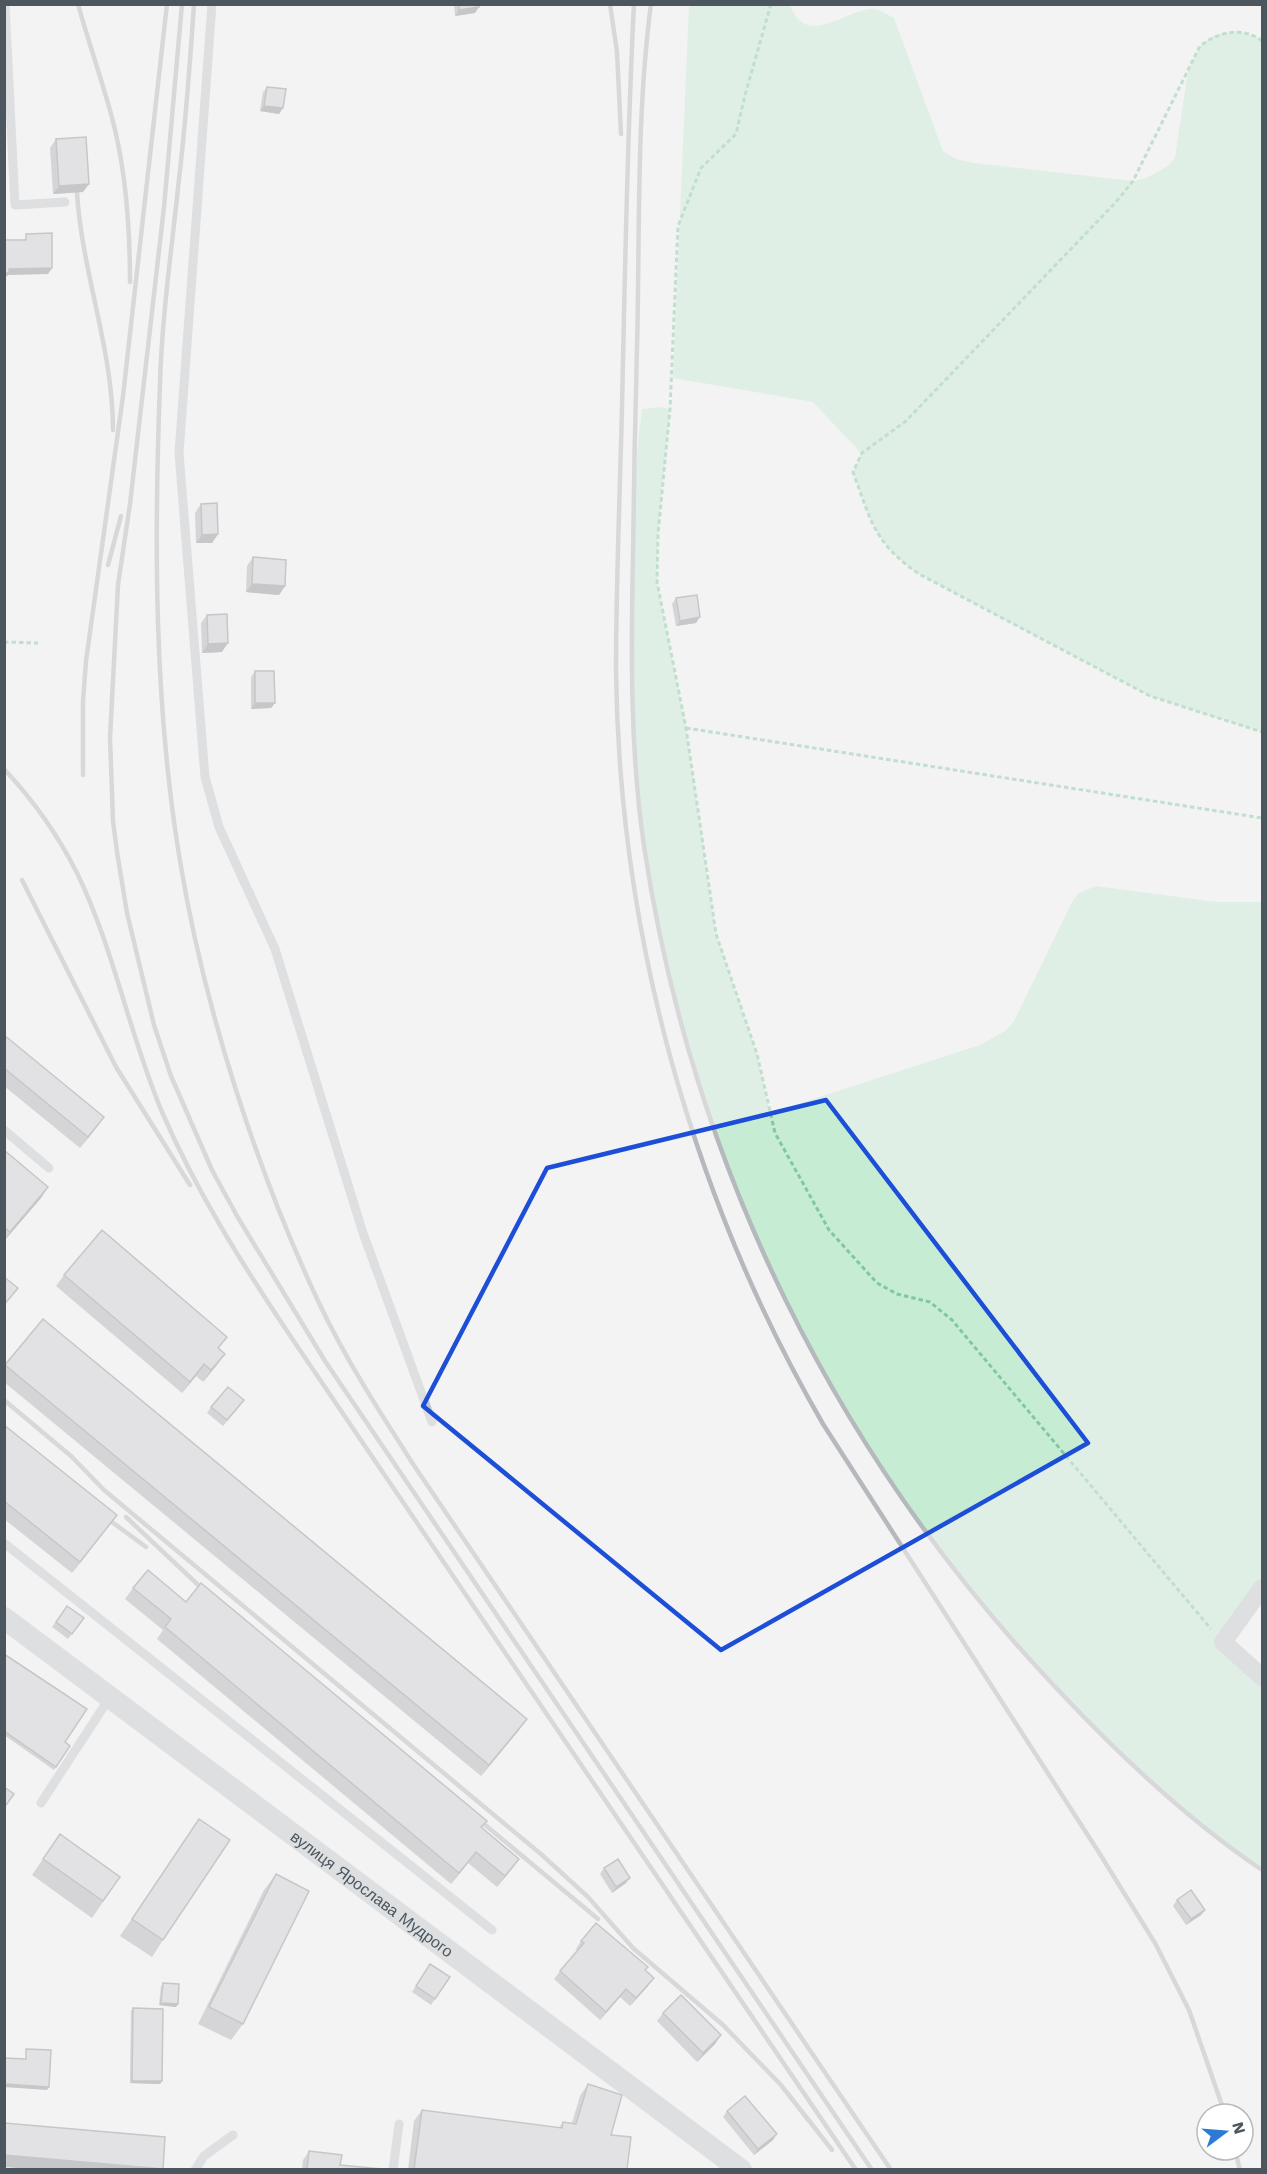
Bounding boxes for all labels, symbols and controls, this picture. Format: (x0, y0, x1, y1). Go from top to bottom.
street label: вулиця Ярослава Мудрого (287, 1827, 457, 1961)
north arrow (1195, 2102, 1255, 2162)
text: N (1228, 2120, 1250, 2136)

